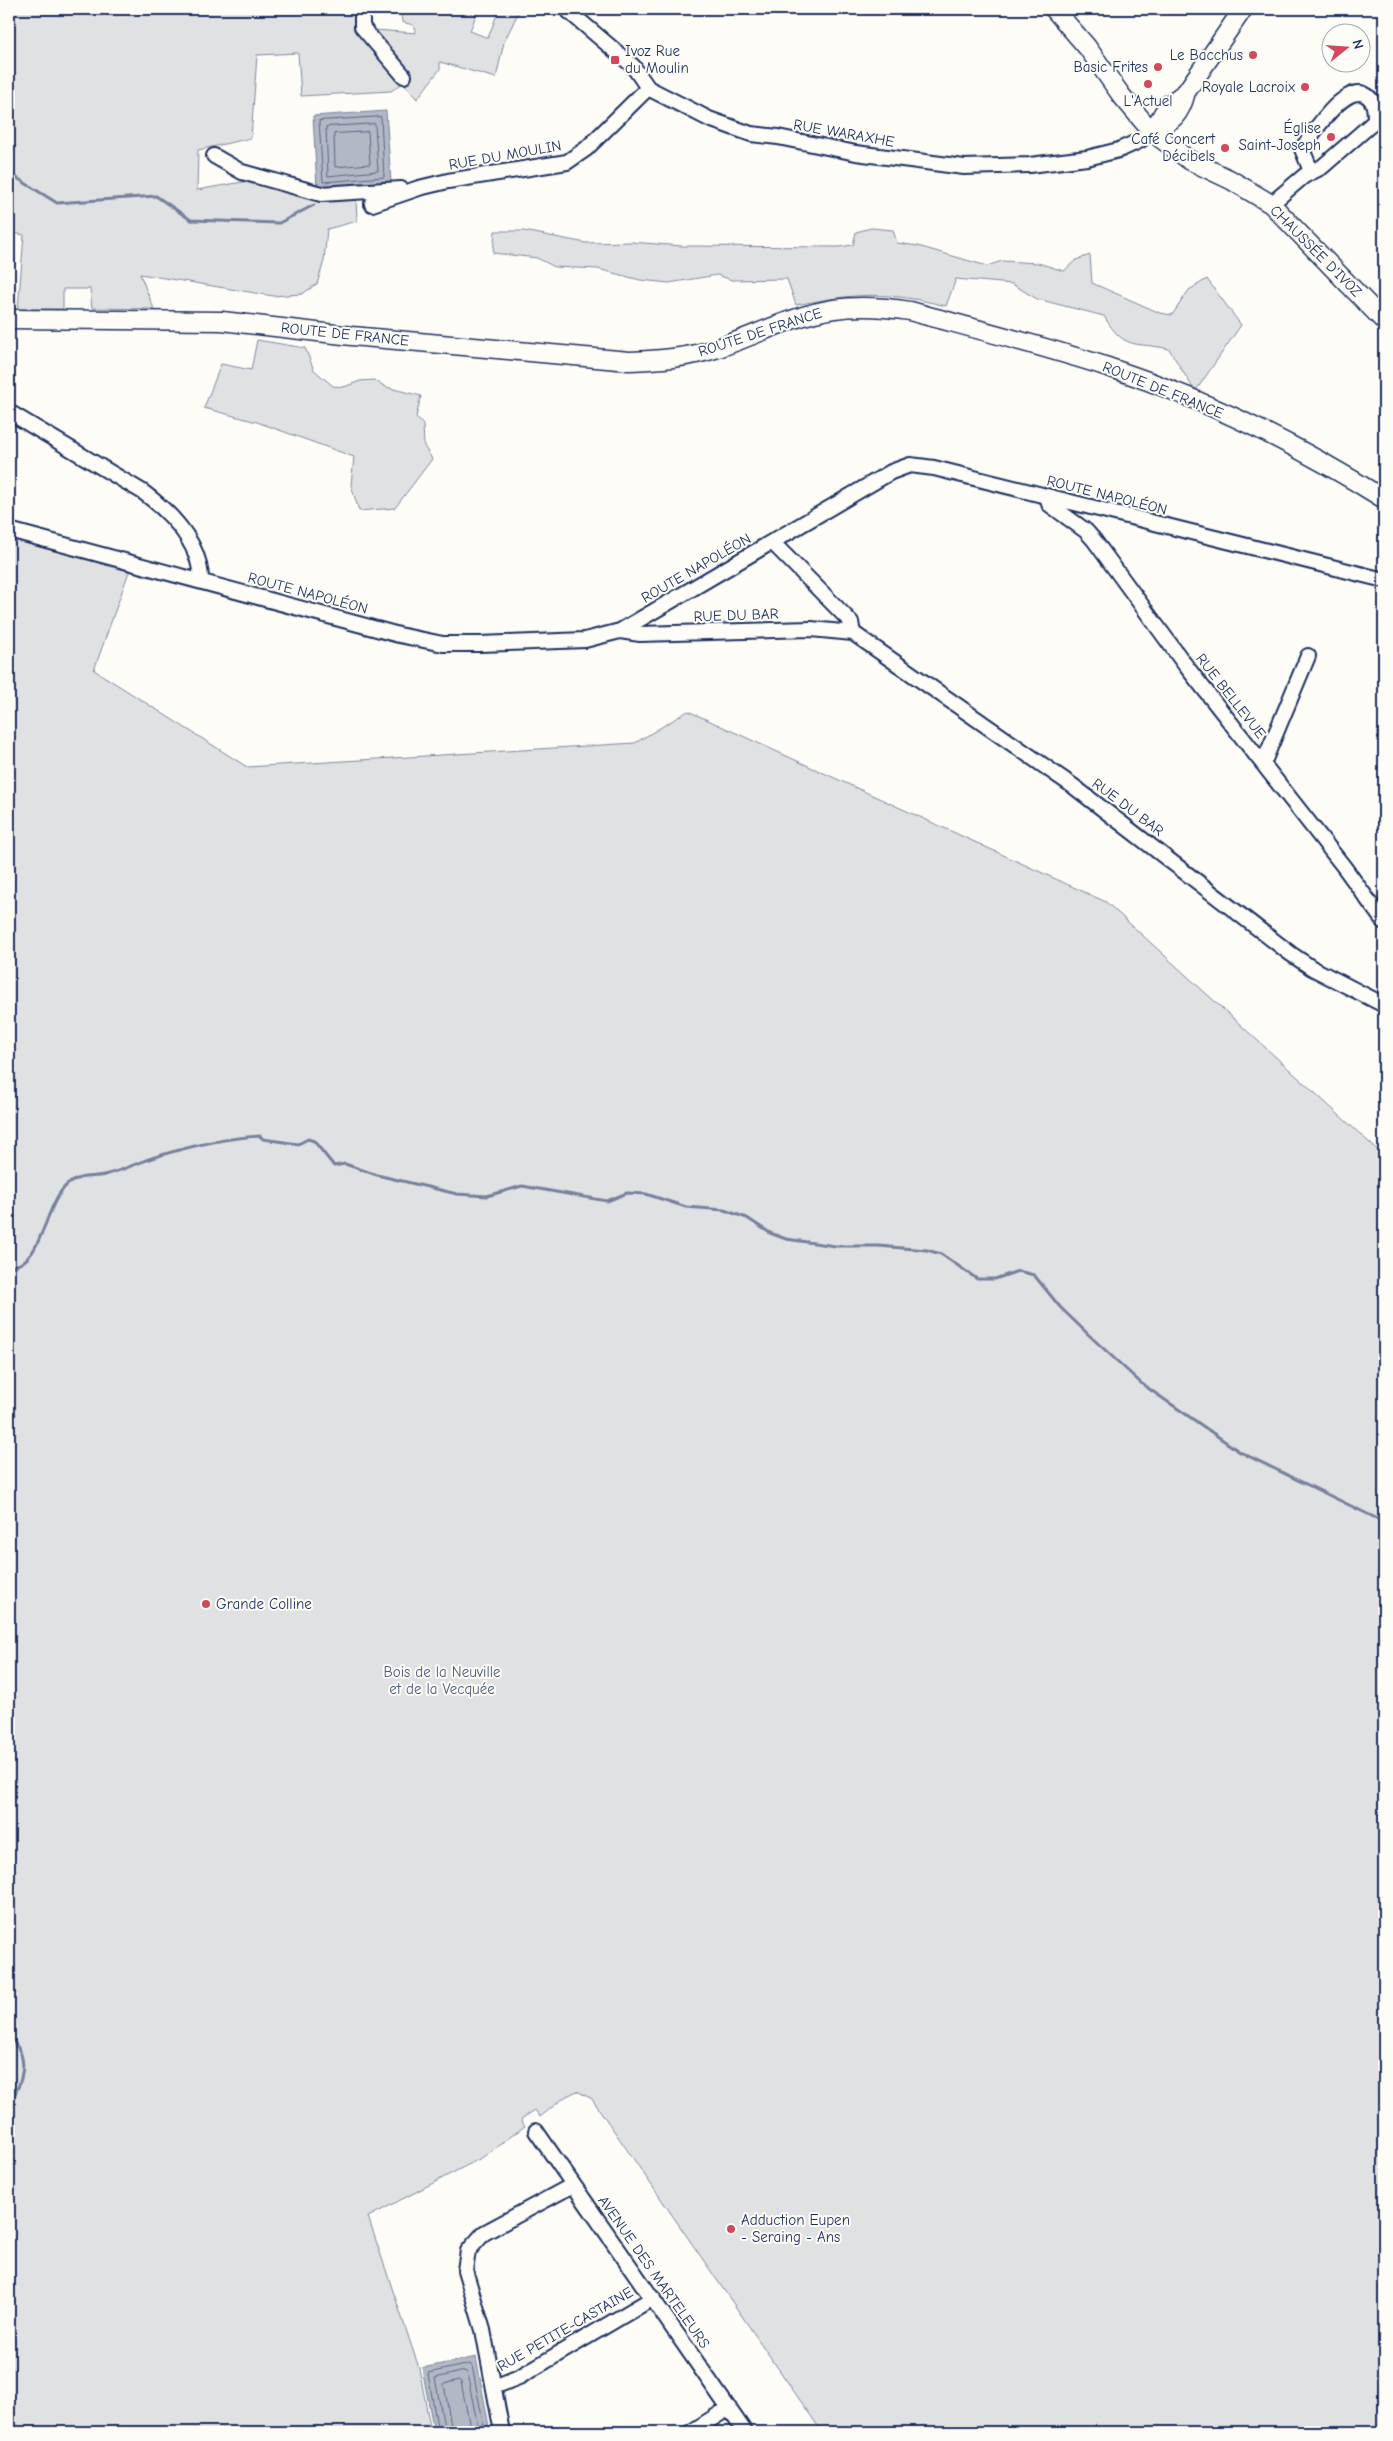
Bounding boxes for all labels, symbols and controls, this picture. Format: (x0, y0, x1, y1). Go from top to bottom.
north arrow (1320, 22, 1370, 72)
text: N (1348, 37, 1367, 51)
place label: Ivoz Rue du Moulin (625, 42, 689, 77)
place label: Le Bacchus (1170, 46, 1243, 64)
marker: Le Bacchus (1247, 49, 1259, 61)
marker: Ivoz Rue du Moulin (609, 54, 621, 66)
place label: Basic Frites (1073, 58, 1148, 76)
marker: Basic Frites (1152, 61, 1164, 73)
marker: L'Actuel (1142, 78, 1154, 90)
place label: Royale Lacroix (1202, 78, 1296, 96)
marker: Royale Lacroix (1299, 81, 1311, 93)
place label: L'Actuel (1123, 92, 1173, 110)
street label: RUE WARAXHE (792, 115, 896, 151)
place label: Église Saint-Joseph (1239, 118, 1321, 154)
place label: Café Concert Décibels (1131, 130, 1216, 165)
marker: Église Saint-Joseph (1325, 131, 1337, 143)
street label: RUE DU MOULIN (447, 136, 563, 174)
marker: Café Concert Décibels (1219, 142, 1231, 154)
street label: CHAUSSÉE D'IVOZ (1266, 201, 1367, 301)
street label: ROUTE DE FRANCE (696, 304, 824, 360)
street label: ROUTE DE FRANCE (280, 318, 410, 350)
street label: ROUTE DE FRANCE (1100, 358, 1226, 422)
street label: ROUTE NAPOLÉON (1045, 470, 1169, 519)
street label: ROUTE NAPOLÉON (638, 528, 754, 607)
street label: ROUTE NAPOLÉON (246, 567, 370, 618)
street label: RUE DU BAR (693, 605, 779, 625)
street label: RUE BELLEVUE (1192, 650, 1270, 742)
street label: RUE DU BAR (1089, 774, 1167, 840)
place label: Grande Colline (216, 1595, 312, 1613)
marker: Grande Colline (200, 1598, 212, 1610)
park label: Bois de la Neuville et de la Vecquée (383, 1663, 501, 1698)
street label: AVENUE DES MARTELEURS (594, 2192, 714, 2352)
place label: Adduction Eupen - Seraing - Ans (741, 2211, 850, 2246)
marker: Adduction Eupen - Seraing - Ans (725, 2223, 737, 2235)
street label: RUE PETITE-CASTAINE (494, 2283, 636, 2375)

